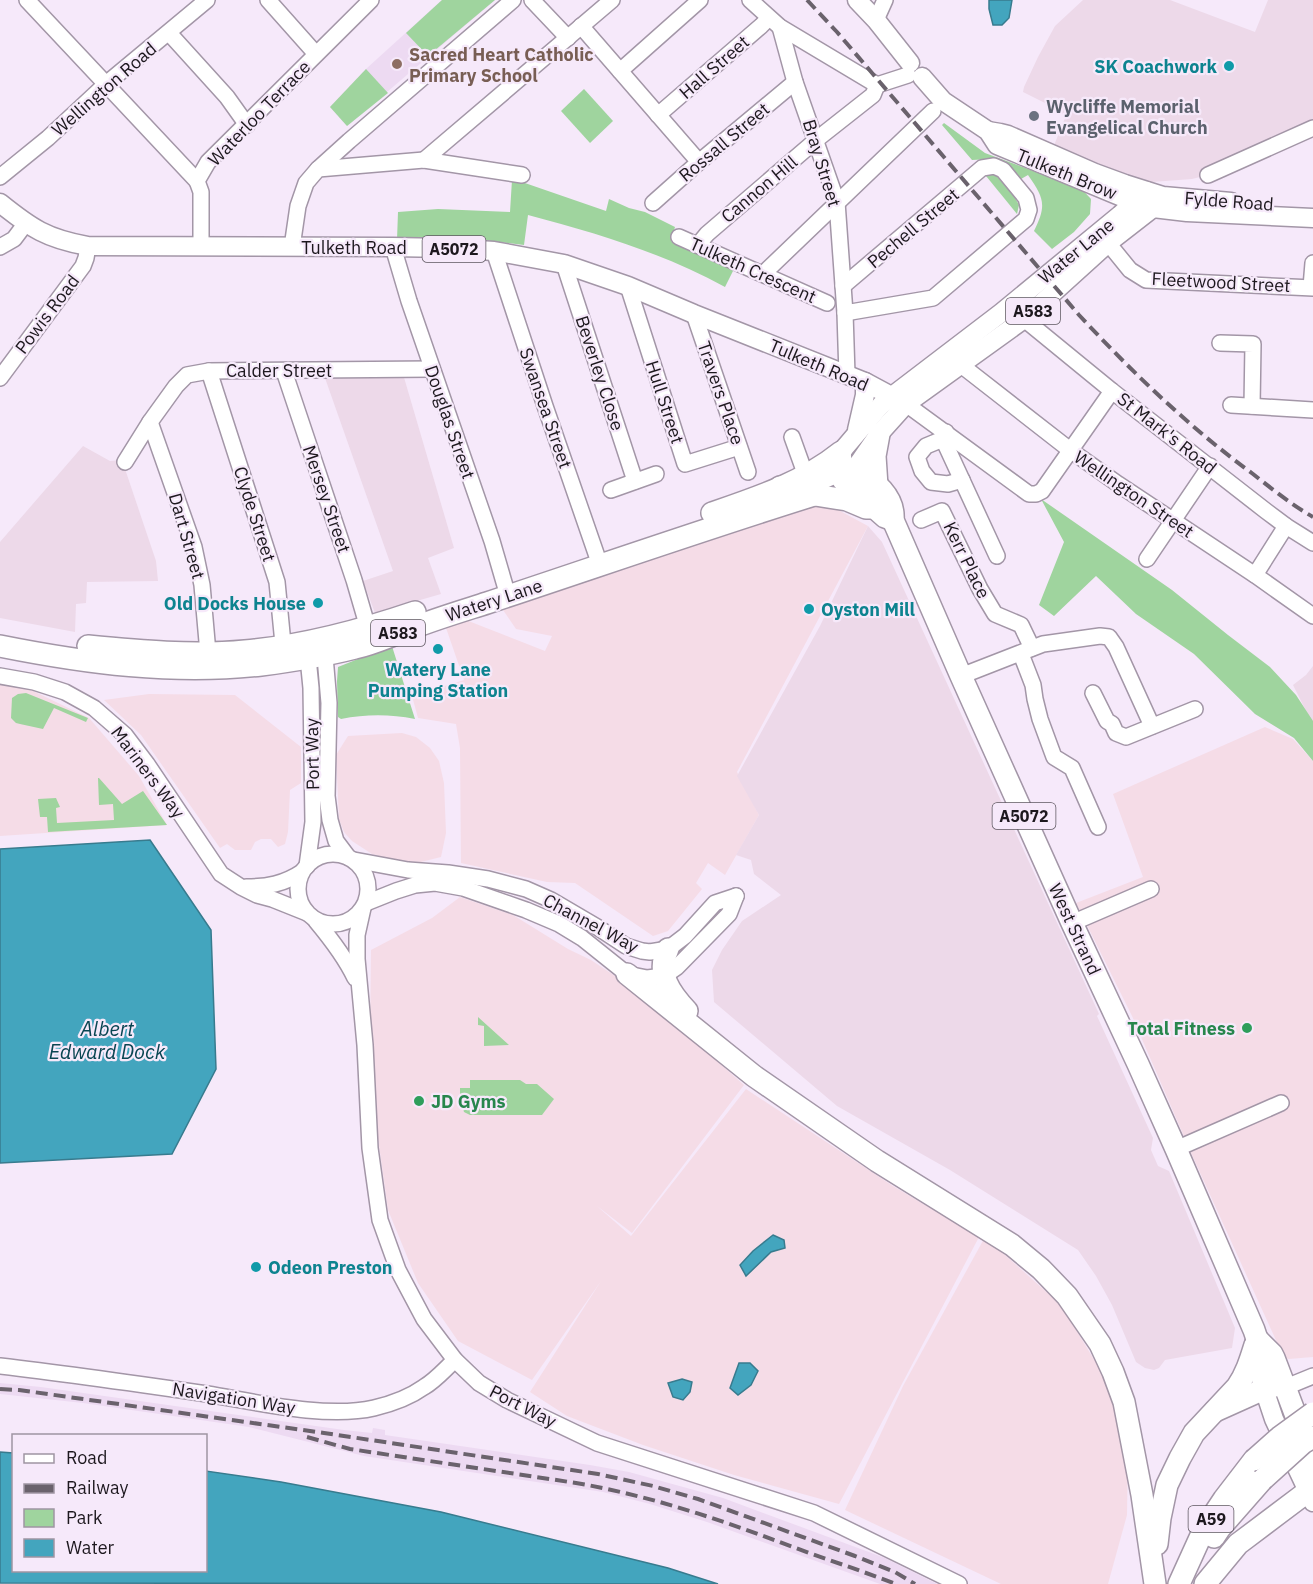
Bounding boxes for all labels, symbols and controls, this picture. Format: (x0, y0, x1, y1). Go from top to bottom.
street label: Hall Street (674, 30, 754, 104)
street label: Wellington Road (47, 37, 161, 141)
place label: Sacred Heart Catholic Primary School (409, 43, 594, 87)
street label: Waterloo Terrace (203, 55, 315, 171)
place label: SK Coachwork (1094, 55, 1218, 78)
marker: Sacred Heart Catholic Primary School (390, 57, 404, 71)
marker: SK Coachwork (1222, 59, 1236, 73)
place label: Wycliffe Memorial Evangelical Church (1046, 95, 1208, 139)
street label: Rossall Street (674, 97, 774, 187)
marker: Wycliffe Memorial Evangelical Church (1027, 109, 1041, 123)
street label: Bray Street (798, 116, 846, 210)
street label: Tulketh Brow (1013, 143, 1121, 205)
street label: Cannon Hill (716, 150, 802, 228)
street label: Pechell Street (862, 183, 964, 273)
street label: Fylde Road (1184, 186, 1274, 216)
street label: Water Lane (1033, 213, 1119, 289)
street label: Tulketh Crescent (686, 232, 820, 308)
street label: Tulketh Road (301, 236, 407, 259)
road number: A5072 (422, 236, 486, 262)
street label: Fleetwood Street (1151, 267, 1291, 297)
street label: Powis Road (10, 270, 84, 358)
road number: A583 (1006, 298, 1060, 324)
street label: Beverley Close (571, 313, 629, 433)
street label: Tulketh Road (766, 334, 872, 396)
street label: Travers Place (693, 338, 749, 448)
street label: Swansea Street (515, 345, 577, 471)
street label: Hull Street (641, 357, 689, 447)
street label: Calder Street (226, 359, 332, 382)
street label: Douglas Street (420, 362, 480, 482)
street label: St Mark's Road (1113, 387, 1221, 479)
street label: Mersey Street (298, 442, 356, 556)
street label: Wellington Street (1070, 445, 1198, 543)
street label: Clyde Street (229, 463, 281, 565)
street label: Dart Street (164, 490, 210, 582)
street label: Kerr Place (939, 518, 995, 602)
street label: Watery Lane (443, 574, 545, 626)
place label: Old Docks House (164, 592, 306, 615)
marker: Old Docks House (311, 596, 325, 610)
place label: Oyston Mill (821, 598, 915, 621)
marker: Oyston Mill (802, 602, 816, 616)
road number: A583 (371, 620, 425, 646)
marker: Watery Lane Pumping Station (431, 642, 445, 656)
place label: Watery Lane Pumping Station (368, 658, 508, 702)
street label: Port Way (300, 718, 324, 790)
street label: Mariners Way (106, 721, 190, 823)
road number: A5072 (992, 803, 1056, 829)
street label: West Strand (1044, 880, 1106, 978)
street label: Channel Way (539, 888, 643, 958)
water label: Albert Edward Dock (49, 1015, 166, 1065)
place label: Total Fitness (1127, 1017, 1235, 1040)
marker: Total Fitness (1240, 1021, 1254, 1035)
place label: JD Gyms (431, 1090, 506, 1113)
marker: JD Gyms (412, 1094, 426, 1108)
place label: Odeon Preston (268, 1256, 393, 1279)
marker: Odeon Preston (249, 1260, 263, 1274)
street label: Navigation Way (171, 1377, 297, 1419)
street label: Port Way (486, 1379, 560, 1433)
legend (12, 1434, 207, 1572)
text: Road (66, 1446, 107, 1469)
text: Railway (66, 1476, 128, 1499)
text: Park (66, 1506, 103, 1529)
road number: A59 (1188, 1506, 1234, 1532)
text: Water (66, 1536, 115, 1559)

